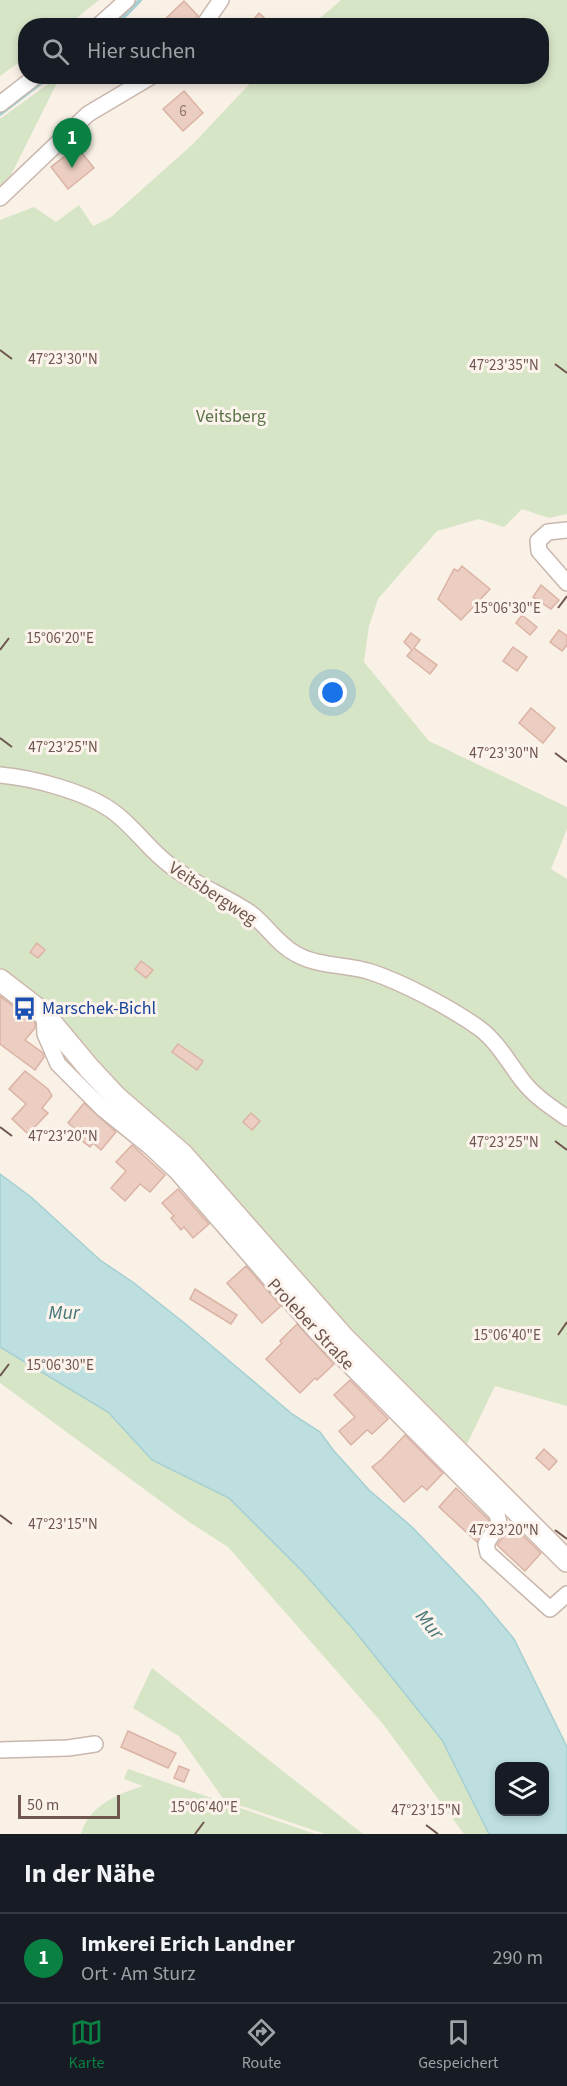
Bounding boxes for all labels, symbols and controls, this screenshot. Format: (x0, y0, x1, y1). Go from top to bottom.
search box (18, 18, 549, 84)
icon: search (39, 35, 72, 68)
text: Hier suchen (87, 35, 196, 67)
house number: 6 (179, 101, 187, 122)
pin: 1 (52, 118, 92, 168)
text: 47°23'30"N (28, 349, 98, 370)
text: 47°23'35"N (469, 355, 539, 376)
park label: Veitsberg (196, 404, 266, 429)
text: 15°06'30"E (473, 598, 541, 619)
text: 15°06'20"E (26, 628, 94, 649)
your location (318, 678, 347, 707)
text: 47°23'25"N (28, 737, 98, 758)
text: 47°23'30"N (469, 743, 539, 764)
street label: Veitsbergweg (164, 856, 262, 931)
bus stop icon: Marschek-Bichl (11, 995, 37, 1021)
place label: Marschek-Bichl (42, 996, 156, 1021)
text: 47°23'20"N (28, 1126, 98, 1147)
text: 47°23'25"N (469, 1132, 539, 1153)
street label: Proleber Straße (261, 1273, 360, 1376)
water label: Mur (48, 1299, 81, 1327)
text: 15°06'40"E (473, 1325, 541, 1346)
text: 15°06'30"E (26, 1355, 94, 1376)
text: 47°23'15"N (28, 1514, 98, 1535)
text: 47°23'20"N (469, 1520, 539, 1541)
water label: Mur (408, 1604, 451, 1647)
map controls (495, 1762, 549, 1816)
button: layers (495, 1762, 549, 1816)
scale bar (18, 1792, 120, 1820)
text: 50 m (27, 1794, 59, 1816)
text: 15°06'40"E (170, 1797, 238, 1818)
text: 47°23'15"N (391, 1800, 461, 1821)
text: In der Nähe (24, 1855, 155, 1892)
text: Imkerei Erich Landner (81, 1928, 295, 1960)
text: 1 (38, 1944, 49, 1972)
text: 290 m (493, 1944, 543, 1972)
text: Ort · Am Sturz (81, 1960, 196, 1988)
tab: Karte (69, 2016, 105, 2074)
tab: Route (242, 2016, 281, 2074)
tab: Gespeichert (418, 2016, 498, 2074)

